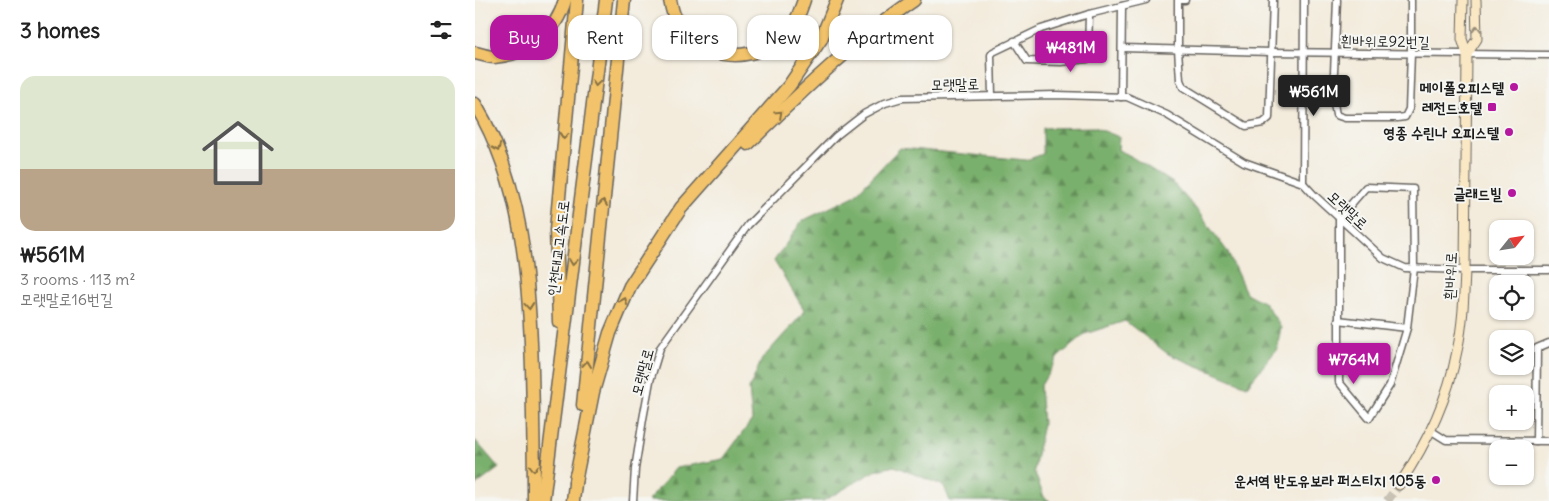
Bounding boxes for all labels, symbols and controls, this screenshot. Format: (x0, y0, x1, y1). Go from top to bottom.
chip: Buy (490, 15, 558, 60)
chip: Rent (568, 15, 642, 60)
chip: Filters (652, 15, 737, 60)
chip: New (747, 15, 819, 60)
chip: Apartment (829, 15, 952, 60)
icon: filters (427, 16, 455, 44)
text: 3 homes (20, 17, 100, 44)
one-way arrow (1471, 24, 1482, 32)
pin: ₩481M (1036, 30, 1106, 73)
street label: 흰바위로92번길 (1340, 31, 1430, 51)
text: ₩481M (1046, 37, 1096, 57)
street label: 모랫말로 (931, 74, 979, 94)
pin: ₩561M (1279, 74, 1349, 117)
place label: 메이폴오피스텔 (1420, 78, 1504, 97)
one-way arrow (591, 79, 602, 87)
text: ₩561M (1289, 81, 1339, 101)
marker: 메이폴오피스텔 (1508, 81, 1520, 93)
place label: 레전드호텔 (1422, 98, 1482, 117)
marker: 레전드호텔 (1486, 101, 1498, 113)
icon: home (193, 108, 283, 198)
one-way arrow (774, 111, 783, 120)
place label: 영종 수린나 오피스텔 (1383, 123, 1499, 142)
marker: 영종 수린나 오피스텔 (1503, 126, 1515, 138)
one-way arrow (559, 132, 570, 140)
one-way arrow (491, 143, 501, 151)
place label: 글래드빌 (1454, 184, 1503, 203)
street label: 모랫말로 (1324, 187, 1372, 233)
marker: 글래드빌 (1506, 187, 1518, 199)
one-way arrow (597, 198, 608, 206)
street label: 인천대교고속도로 (543, 199, 573, 297)
north arrow (1489, 220, 1534, 265)
map controls (1489, 220, 1534, 485)
text: ₩561M (20, 241, 85, 268)
street label: 흰바위로 (1439, 251, 1461, 301)
one-way arrow (568, 258, 579, 266)
text: 3 rooms · 113 m² (20, 269, 135, 289)
button: locate (1489, 275, 1534, 320)
text: 모랫말로16번길 (20, 289, 113, 309)
one-way arrow (617, 297, 628, 306)
one-way arrow (524, 302, 535, 310)
button: layers (1489, 330, 1534, 375)
pin: ₩764M (1319, 342, 1389, 385)
street label: 모랫말로 (627, 346, 657, 398)
text: ₩764M (1328, 349, 1380, 369)
one-way arrow (581, 360, 592, 368)
button: + (1489, 385, 1534, 430)
button: − (1489, 440, 1534, 485)
one-way arrow (529, 465, 539, 473)
place label: 운서역 반도유보라 퍼스티지 105동 (1234, 471, 1426, 490)
marker: 운서역 반도유보라 퍼스티지 105동 (1430, 474, 1442, 486)

